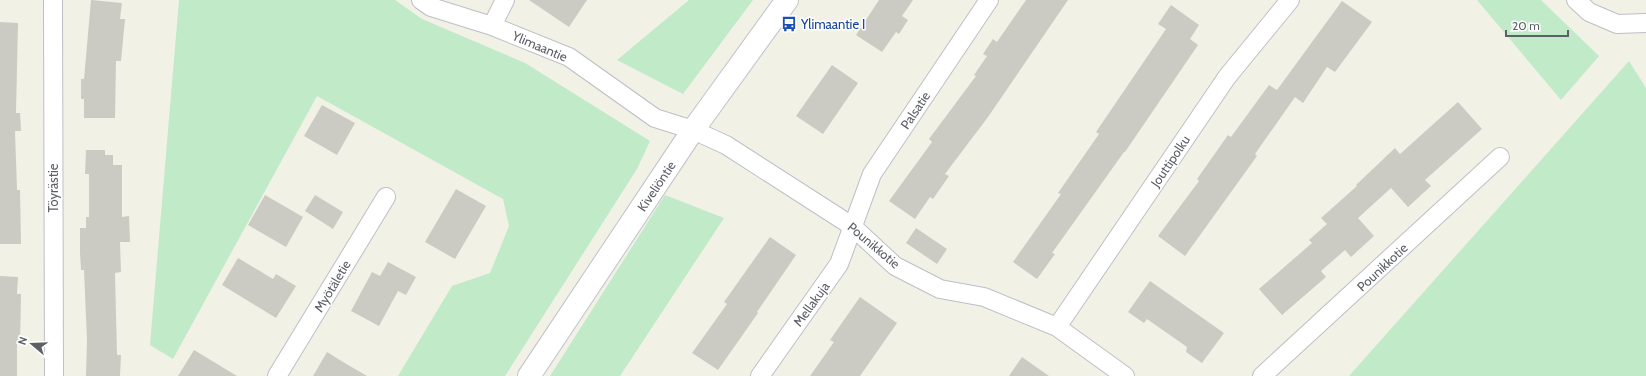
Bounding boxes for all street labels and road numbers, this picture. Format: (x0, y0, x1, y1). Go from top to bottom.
street label: Ylimaantie (509, 27, 570, 65)
street label: Palsatie (897, 88, 934, 132)
street label: Jouttipolku (1146, 132, 1193, 191)
street label: Kiveliöntie (633, 157, 679, 214)
street label: Töyrästie (45, 163, 61, 212)
street label: Pounikkotie (845, 218, 904, 272)
street label: Pounikkotie (1353, 239, 1411, 294)
street label: Myötäletie (310, 257, 354, 315)
street label: Mellakuja (790, 278, 834, 330)

